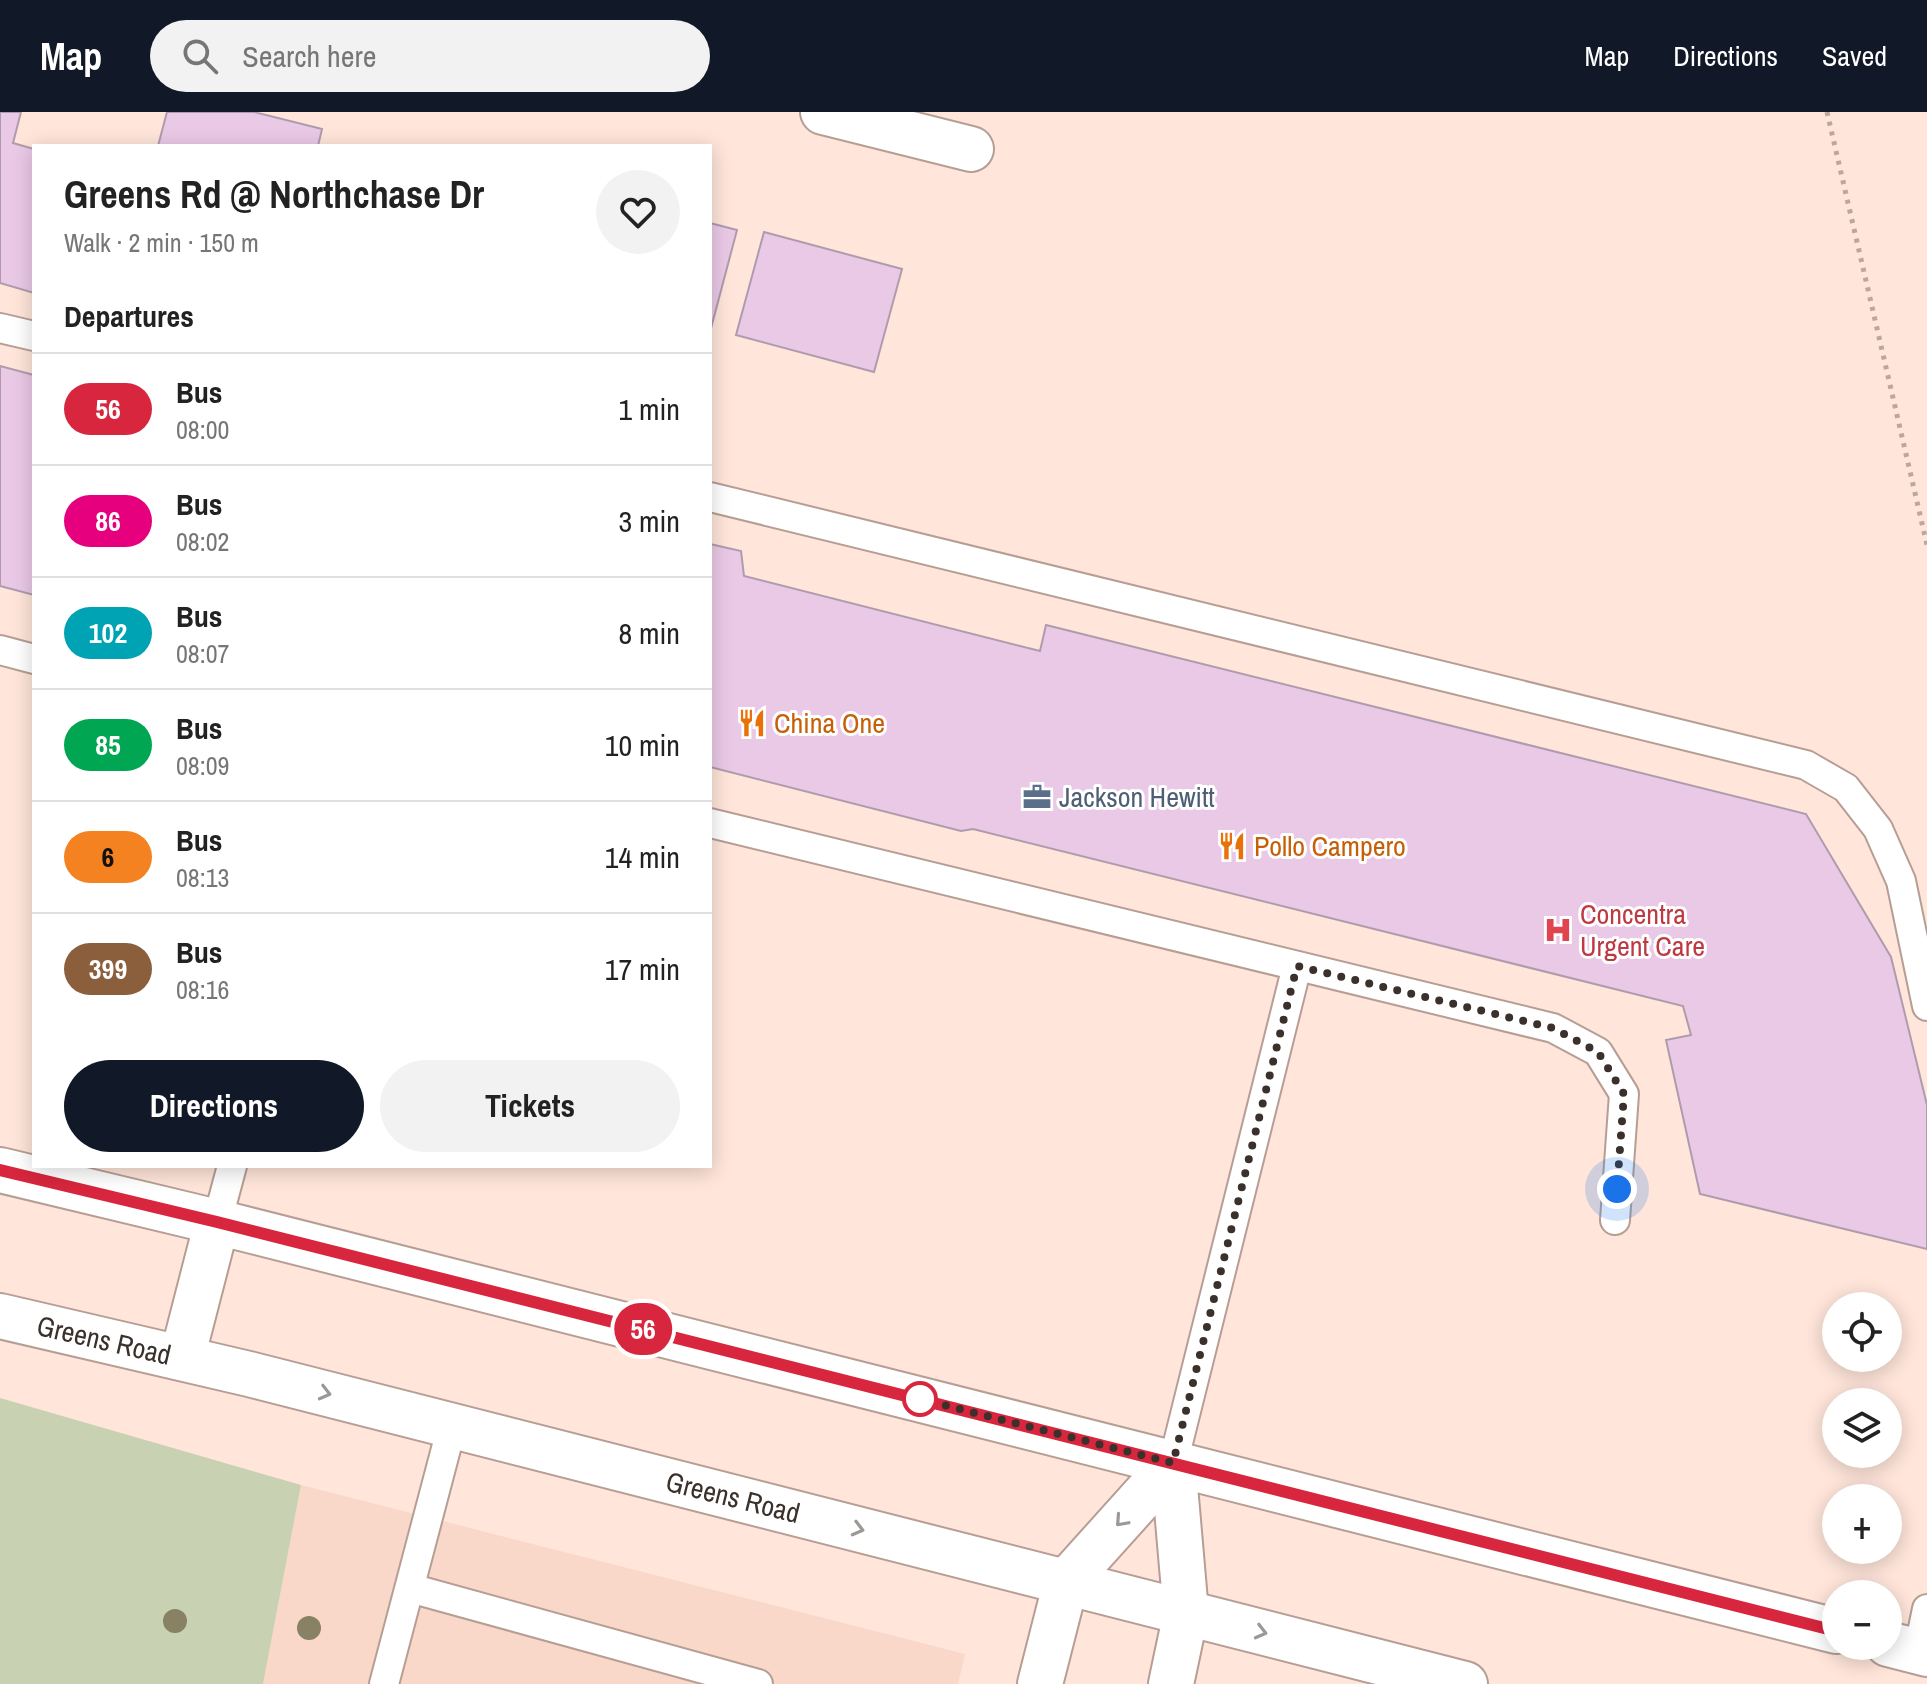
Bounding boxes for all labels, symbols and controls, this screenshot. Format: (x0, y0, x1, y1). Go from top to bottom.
search box (150, 20, 710, 92)
text: Map (40, 31, 102, 82)
icon: search (178, 34, 222, 78)
text: Search here (242, 36, 376, 76)
text: Map (1585, 37, 1629, 75)
text: Directions (1673, 37, 1778, 75)
text: Saved (1822, 37, 1887, 75)
text: Greens Rd @ Northchase Dr (64, 169, 484, 220)
button: heart (596, 170, 680, 254)
text: Walk · 2 min · 150 m (64, 225, 259, 260)
text: Departures (64, 296, 194, 336)
text: Bus (176, 372, 222, 412)
text: 1 min (618, 389, 680, 429)
text: 56 (95, 390, 121, 428)
text: 08:00 (176, 412, 229, 447)
text: Bus (176, 484, 222, 524)
text: 3 min (618, 501, 680, 541)
text: 86 (95, 502, 121, 540)
text: 08:02 (176, 524, 229, 559)
text: Bus (176, 596, 222, 636)
text: 8 min (618, 613, 680, 653)
text: 102 (89, 614, 127, 652)
text: 08:07 (176, 636, 229, 671)
place label: China One (774, 704, 885, 742)
text: Bus (176, 708, 222, 748)
restaurant icon: China One (737, 708, 767, 738)
text: 10 min (605, 725, 680, 765)
text: 85 (95, 726, 121, 764)
text: 08:09 (176, 748, 229, 783)
place label: Jackson Hewitt (1059, 778, 1215, 816)
office icon: Jackson Hewitt (1022, 782, 1052, 812)
text: Bus (176, 820, 222, 860)
place label: Pollo Campero (1254, 827, 1406, 865)
restaurant icon: Pollo Campero (1217, 831, 1247, 861)
text: 14 min (605, 837, 680, 877)
text: 6 (102, 838, 114, 876)
text: 08:13 (176, 860, 229, 895)
place label: Concentra Urgent Care (1580, 895, 1705, 965)
hospital icon: Concentra Urgent Care (1543, 915, 1573, 945)
text: Bus (176, 932, 222, 972)
text: 17 min (605, 949, 680, 989)
text: 399 (89, 950, 127, 988)
text: 08:16 (176, 972, 229, 1007)
button: Directions (64, 1060, 364, 1152)
button: Tickets (380, 1060, 680, 1152)
your location (1597, 1169, 1637, 1209)
map controls (1822, 1292, 1902, 1660)
button: locate (1822, 1292, 1902, 1372)
line badge: 56 (607, 1303, 679, 1355)
street label: Greens Road (33, 1306, 175, 1374)
text: 56 (630, 1310, 656, 1348)
unlabelled marker (903, 1382, 937, 1416)
one-way arrow (317, 1384, 331, 1401)
button: layers (1822, 1388, 1902, 1468)
street label: Greens Road (662, 1462, 804, 1532)
button: + (1822, 1484, 1902, 1564)
one-way arrow (1115, 1512, 1130, 1526)
one-way arrow (851, 1520, 864, 1537)
button: − (1822, 1580, 1902, 1660)
one-way arrow (1254, 1623, 1268, 1640)

